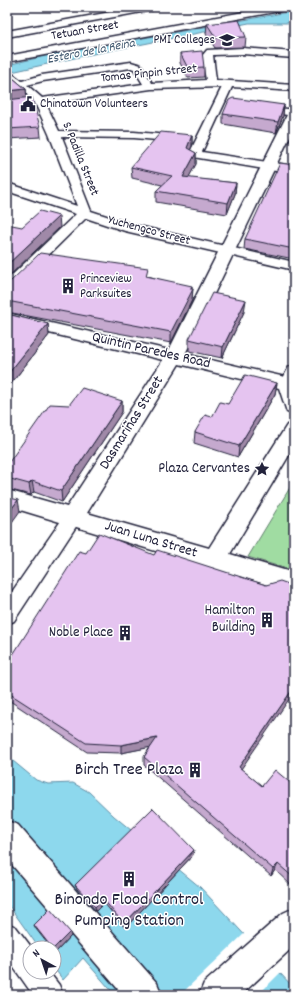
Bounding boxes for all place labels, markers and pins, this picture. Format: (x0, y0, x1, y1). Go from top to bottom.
place label: PMI Colleges (153, 31, 215, 50)
school or university icon: PMI Colleges (218, 31, 236, 49)
public building icon: Chinatown Volunteers (19, 95, 37, 113)
place label: Chinatown Volunteers (40, 95, 148, 114)
place label: Princeview Parksuites (80, 270, 132, 304)
building icon: Princeview Parksuites (59, 277, 77, 295)
place label: Plaza Cervantes (158, 458, 250, 480)
place icon: Plaza Cervantes (253, 460, 271, 478)
place label: Hamilton Building (205, 600, 255, 639)
building icon: Hamilton Building (258, 611, 276, 629)
place label: Noble Place (49, 622, 113, 644)
building icon: Noble Place (116, 624, 134, 642)
place label: Birch Tree Plaza (75, 758, 184, 783)
building icon: Birch Tree Plaza (186, 761, 204, 779)
building icon: Binondo Flood Control Pumping Station (120, 870, 138, 888)
place label: Binondo Flood Control Pumping Station (55, 888, 204, 934)

